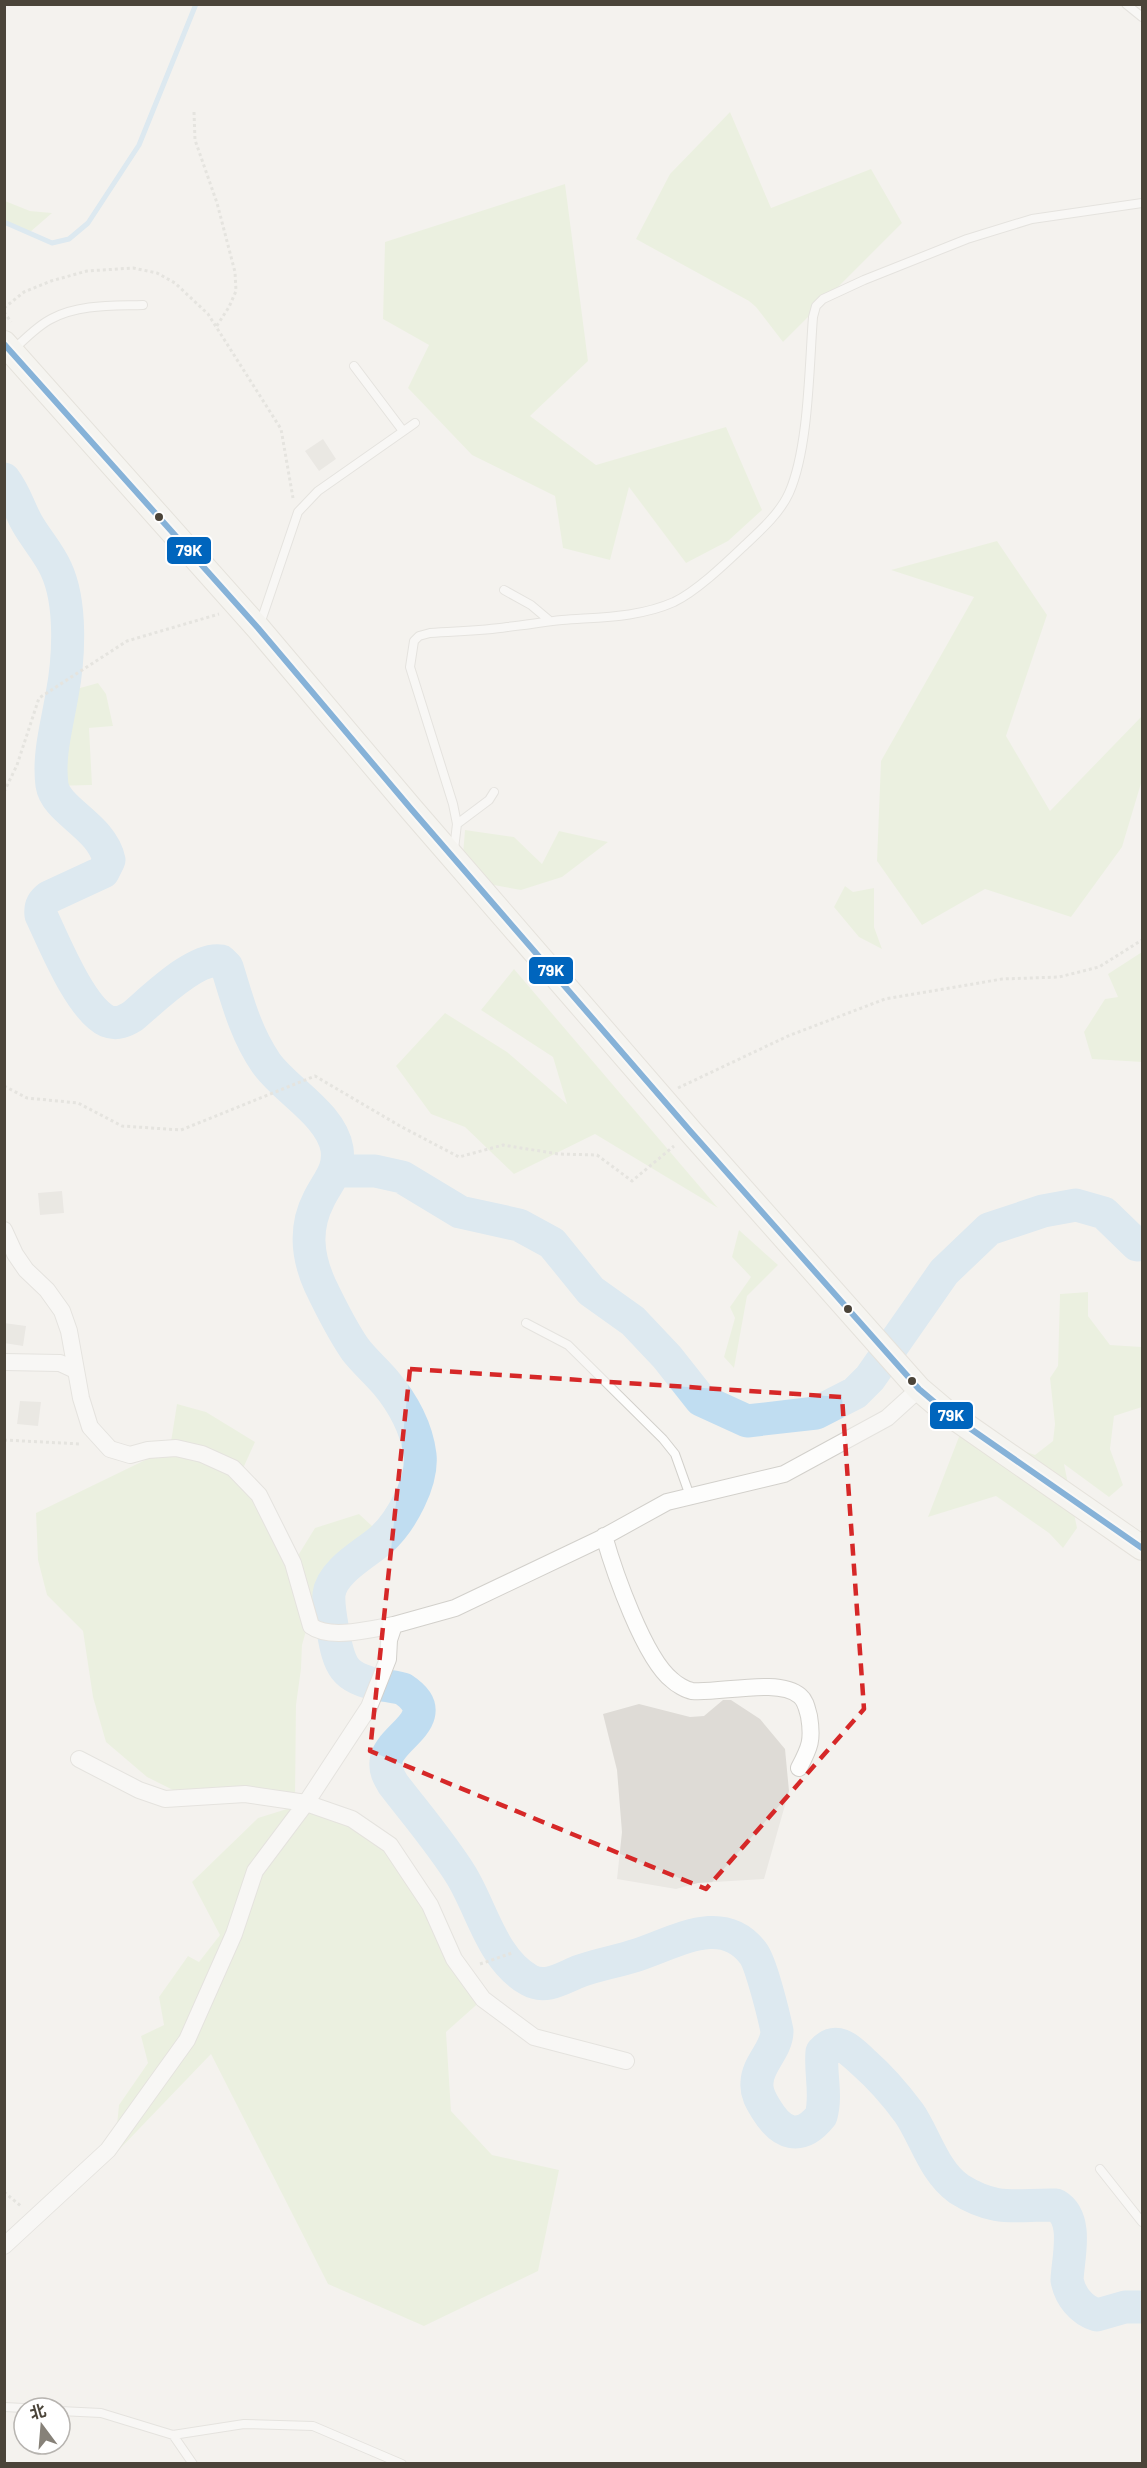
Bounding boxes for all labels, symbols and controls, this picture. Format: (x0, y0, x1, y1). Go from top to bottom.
unlabelled marker (153, 511, 165, 523)
line badge: 79K (166, 536, 212, 565)
text: 79K (176, 540, 202, 559)
line badge: 79K (528, 956, 574, 985)
text: 79K (538, 960, 564, 979)
unlabelled marker (842, 1303, 854, 1315)
unlabelled marker (906, 1375, 918, 1387)
line badge: 79K (929, 1401, 974, 1430)
text: 79K (938, 1405, 964, 1424)
north arrow (12, 2396, 72, 2456)
text: 北 (27, 2400, 48, 2422)

